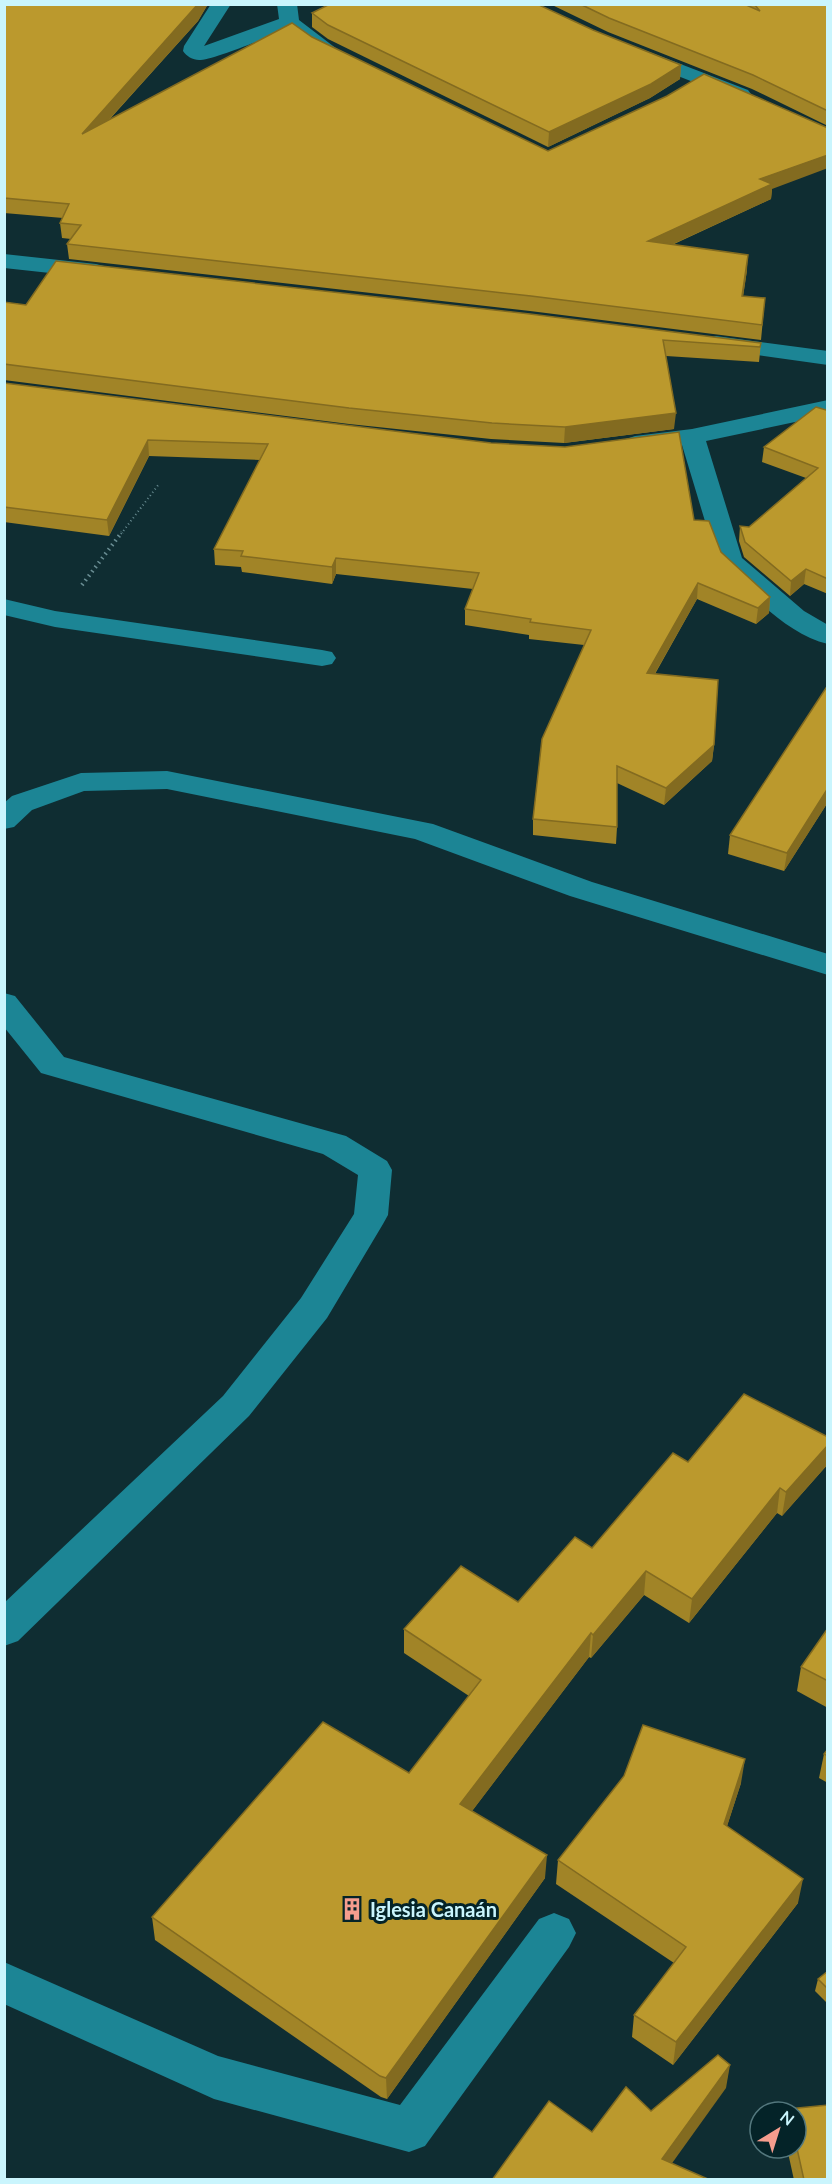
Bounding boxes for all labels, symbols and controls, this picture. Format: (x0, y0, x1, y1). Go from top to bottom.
building icon: Iglesia Canaán (339, 1896, 365, 1922)
place label: Iglesia Canaán (370, 1897, 497, 1921)
north arrow (748, 2100, 808, 2160)
text: N (777, 2107, 798, 2129)

